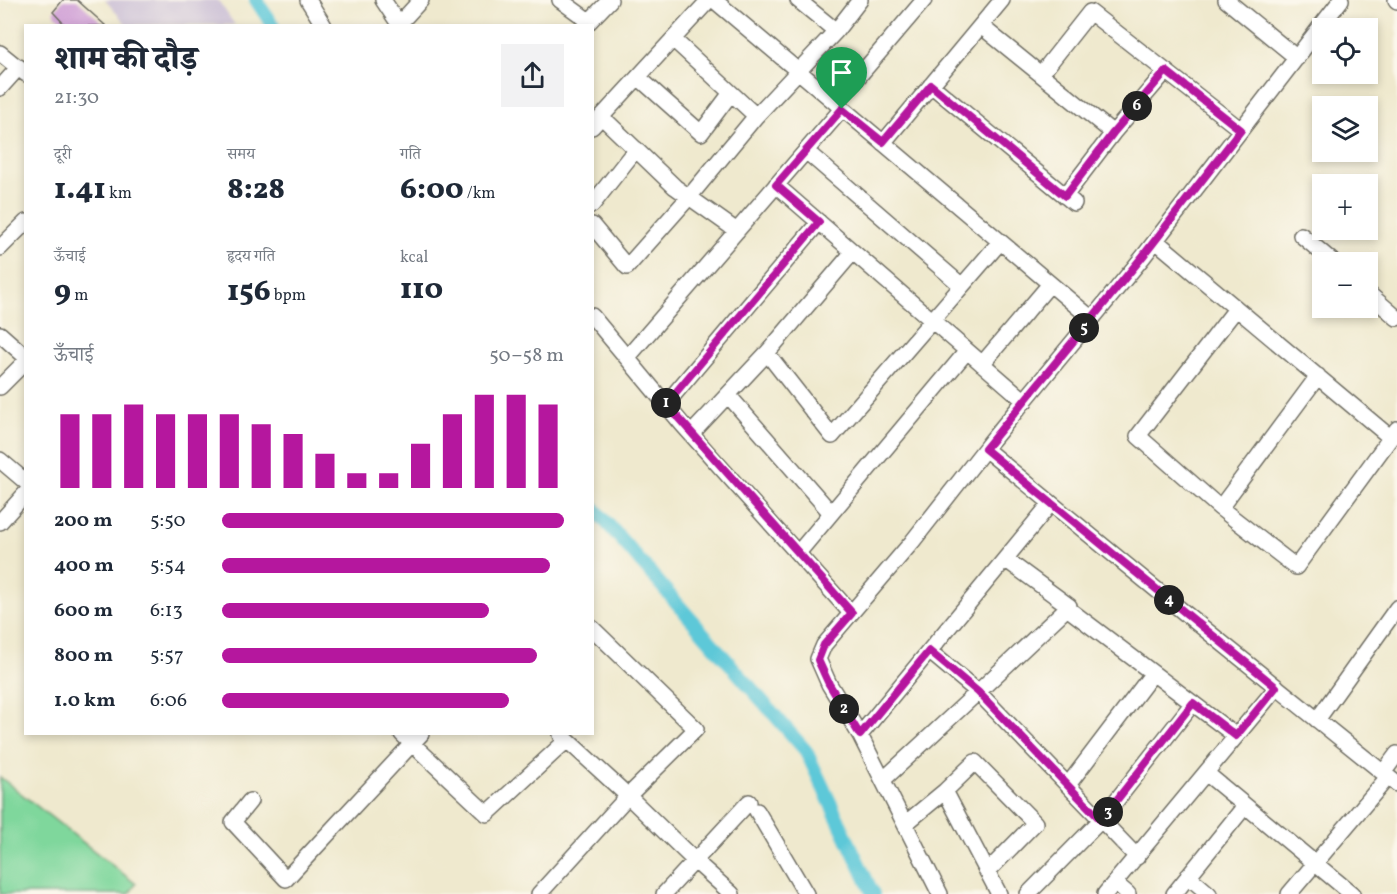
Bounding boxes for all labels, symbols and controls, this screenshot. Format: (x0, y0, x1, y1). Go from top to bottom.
map controls (1312, 18, 1378, 318)
button: locate (1312, 18, 1378, 84)
text: शाम की दौड़ (54, 38, 198, 84)
button: share (501, 44, 564, 107)
pin (816, 47, 867, 109)
icon: arrive (825, 56, 858, 89)
text: 21:30 (54, 84, 99, 112)
pin: 6 (1122, 91, 1152, 121)
text: 6 (1133, 95, 1141, 117)
button: layers (1312, 96, 1378, 162)
text: दूरी (54, 144, 71, 166)
text: समय (227, 144, 255, 166)
text: गति (400, 144, 421, 166)
text: 1.41 (54, 169, 106, 211)
text: 8:28 (227, 169, 285, 211)
text: 6:00 (400, 169, 464, 211)
button: + (1312, 174, 1378, 240)
text: km (106, 183, 132, 205)
text: /km (464, 183, 496, 205)
text: ऊँचाई (54, 246, 86, 268)
text: हृदय गति (227, 246, 275, 268)
text: kcal (400, 247, 428, 269)
button: − (1312, 252, 1378, 318)
text: 110 (400, 269, 443, 311)
text: 9 (54, 271, 71, 313)
text: 156 (227, 271, 271, 313)
text: m (71, 285, 88, 307)
text: bpm (271, 285, 306, 307)
pin: 5 (1069, 313, 1099, 343)
text: 5 (1080, 317, 1088, 339)
text: ऊँचाई (54, 342, 93, 370)
text: 50–58 m (489, 342, 564, 370)
pin: 1 (651, 388, 681, 418)
text: 1 (663, 392, 669, 414)
text: 200 m (54, 507, 112, 535)
text: 5:50 (150, 507, 186, 535)
text: 400 m (54, 552, 114, 580)
text: 5:54 (150, 552, 186, 580)
pin: 4 (1154, 585, 1184, 615)
text: 4 (1164, 589, 1174, 611)
text: 600 m (54, 597, 113, 625)
text: 6:13 (150, 597, 183, 625)
text: 800 m (54, 642, 113, 670)
text: 5:57 (150, 642, 184, 670)
text: 1.0 km (54, 687, 116, 715)
text: 6:06 (150, 687, 187, 715)
pin: 2 (829, 694, 859, 724)
text: 2 (840, 698, 848, 720)
pin: 3 (1093, 797, 1123, 827)
text: 3 (1104, 801, 1112, 823)

